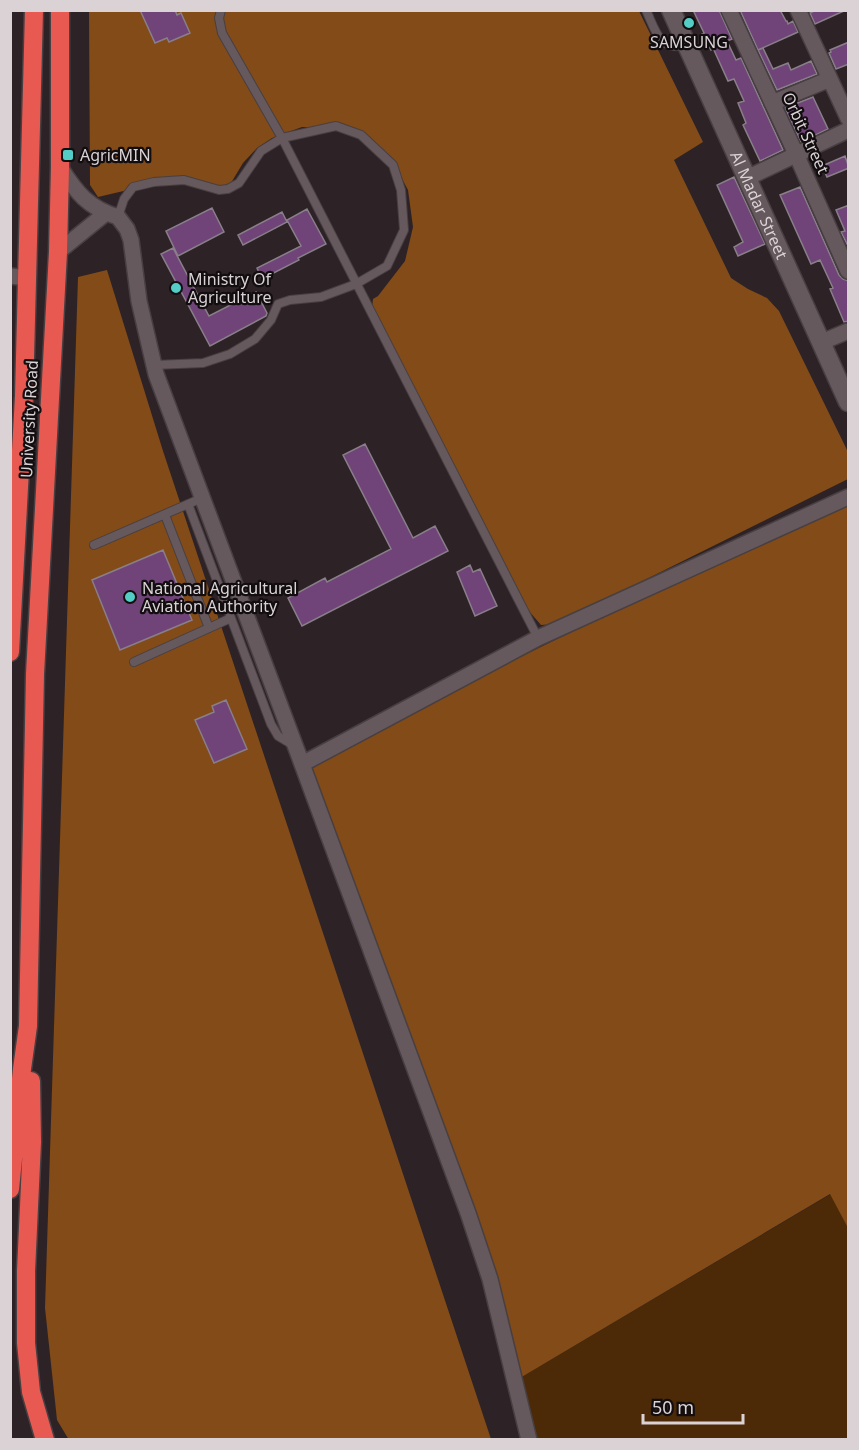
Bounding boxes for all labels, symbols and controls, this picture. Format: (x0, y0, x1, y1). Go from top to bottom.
marker: SAMSUNG (682, 16, 696, 30)
place label: SAMSUNG (650, 31, 728, 53)
street label: Orbit Street (778, 89, 835, 178)
place label: AgricMIN (80, 144, 151, 166)
street label: Al Madar Street (725, 147, 793, 263)
marker: AgricMIN (61, 148, 75, 162)
place label: Ministry Of Agriculture (188, 268, 273, 308)
marker: Ministry Of Agriculture (169, 281, 183, 295)
street label: University Road (15, 360, 43, 478)
place label: National Agricultural Aviation Authority (142, 577, 297, 617)
marker: National Agricultural Aviation Authority (123, 590, 137, 604)
scale bar (643, 1387, 744, 1425)
text: 50 m (652, 1395, 694, 1419)

